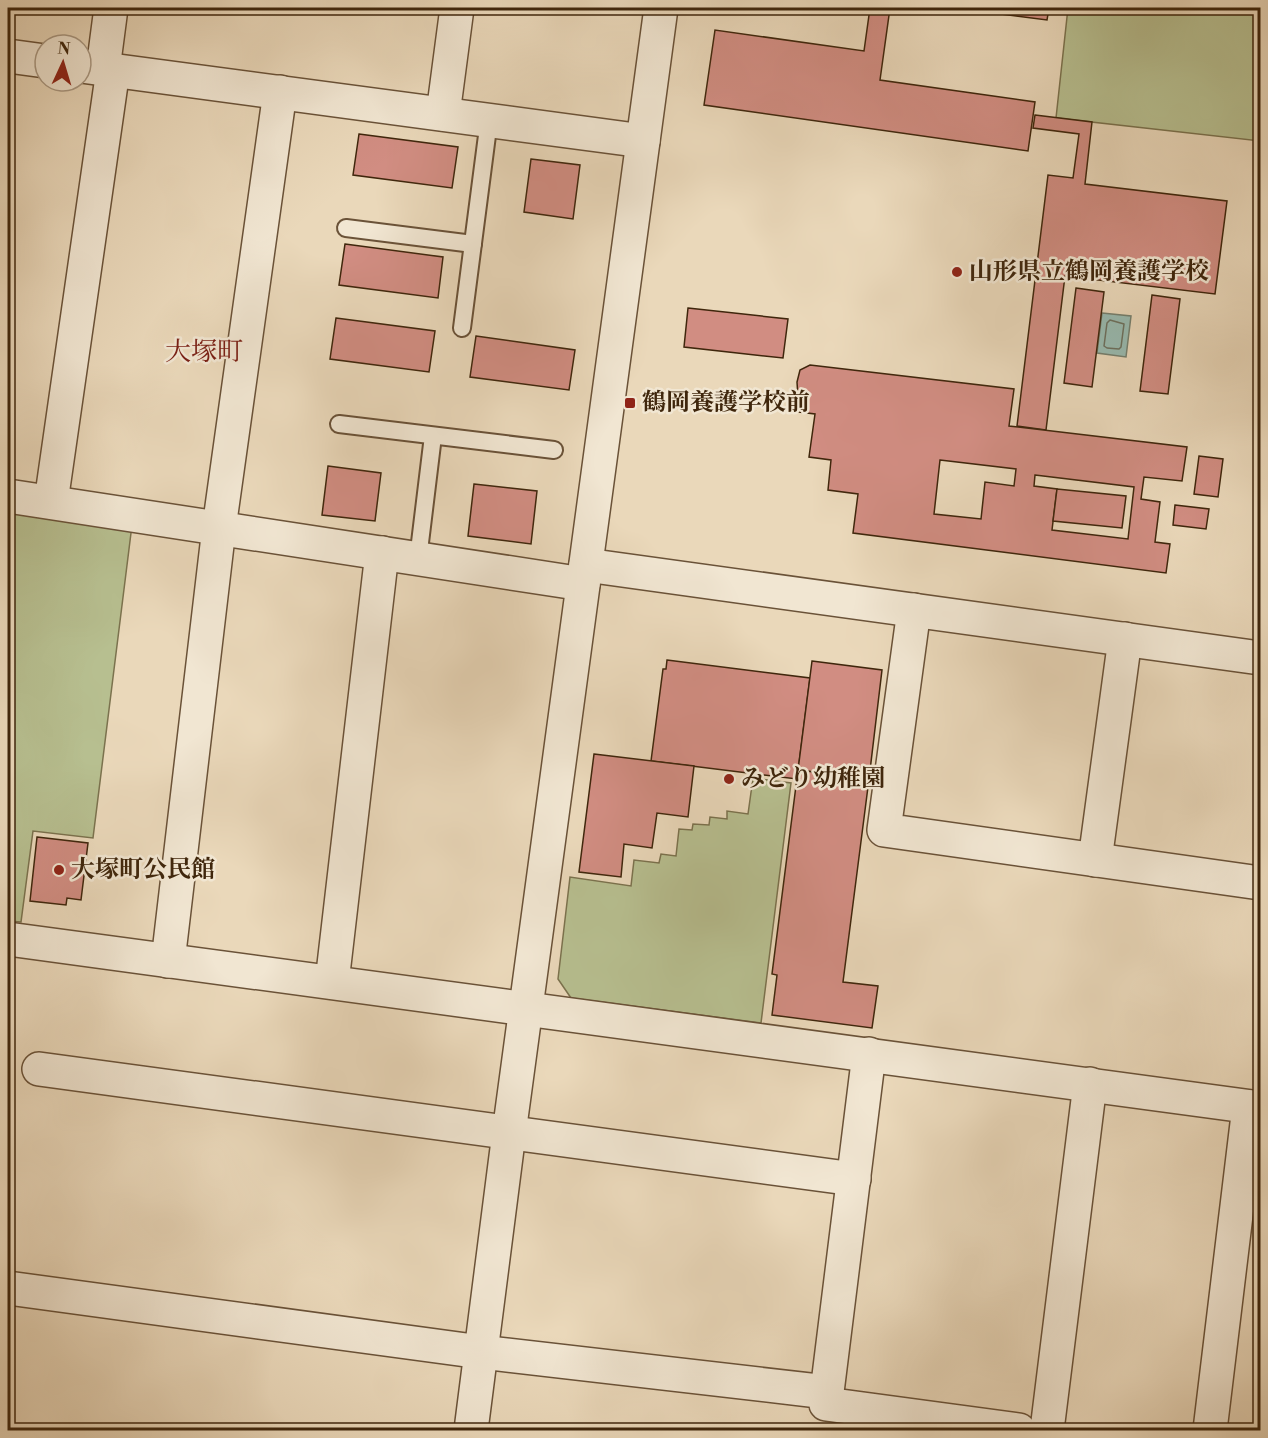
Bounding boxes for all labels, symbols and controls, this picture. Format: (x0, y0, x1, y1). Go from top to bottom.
north arrow (33, 33, 93, 93)
text: N (57, 39, 71, 59)
place label: 山形県立鶴岡養護学校 (969, 257, 1209, 287)
marker: 山形県立鶴岡養護学校 (950, 265, 964, 279)
district label: 大塚町 (165, 336, 243, 368)
place label: 鶴岡養護学校前 (642, 388, 810, 418)
marker: 鶴岡養護学校前 (623, 396, 637, 410)
place label: みどり幼稚園 (741, 764, 885, 794)
marker: みどり幼稚園 (722, 772, 736, 786)
place label: 大塚町公民館 (71, 855, 215, 885)
marker: 大塚町公民館 (52, 863, 66, 877)

